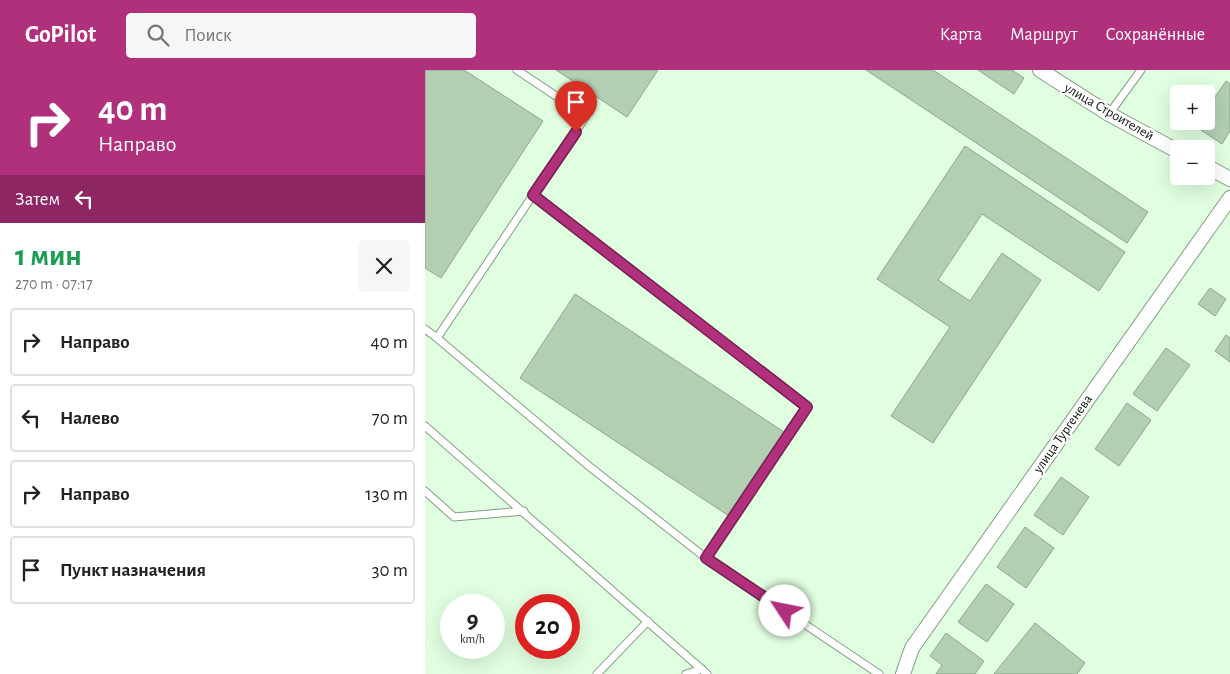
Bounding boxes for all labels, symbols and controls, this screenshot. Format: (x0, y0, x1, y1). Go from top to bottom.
search box (126, 13, 476, 58)
icon: search (144, 21, 172, 49)
text: GoPilot (25, 23, 96, 47)
text: Поиск (184, 26, 232, 45)
text: Карта (940, 26, 982, 44)
text: Маршрут (1010, 26, 1078, 44)
text: Сохранённые (1106, 26, 1205, 44)
street label: улица Строителей (1061, 80, 1156, 143)
pin (555, 81, 597, 132)
map controls (1170, 85, 1215, 185)
button: + (1170, 85, 1215, 130)
icon: arrive (562, 88, 590, 116)
icon: right (15, 90, 80, 155)
text: 40 m (98, 92, 167, 127)
text: Направо (98, 133, 176, 155)
button: − (1170, 140, 1215, 185)
icon: left (70, 185, 98, 213)
text: Затем (15, 190, 60, 209)
button: close (358, 240, 410, 292)
text: 1 мин (15, 241, 82, 271)
text: 270 m · 07:17 (15, 276, 93, 292)
icon: right (17, 328, 45, 356)
text: Направо (60, 333, 130, 352)
text: 40 m (370, 333, 408, 352)
street label: улица Тургенева (1030, 392, 1095, 477)
icon: left (17, 404, 45, 432)
text: Налево (60, 409, 119, 428)
text: 70 m (372, 409, 408, 428)
icon: right (17, 480, 45, 508)
text: Направо (60, 485, 130, 504)
text: 130 m (365, 485, 408, 504)
icon: arrive (17, 556, 45, 584)
text: Пункт назначения (60, 561, 206, 580)
text: 30 m (372, 561, 408, 580)
position arrow (758, 584, 810, 636)
speed limit sign: 20 (515, 594, 580, 659)
text: 9 (466, 608, 479, 633)
text: km/h (460, 633, 485, 645)

